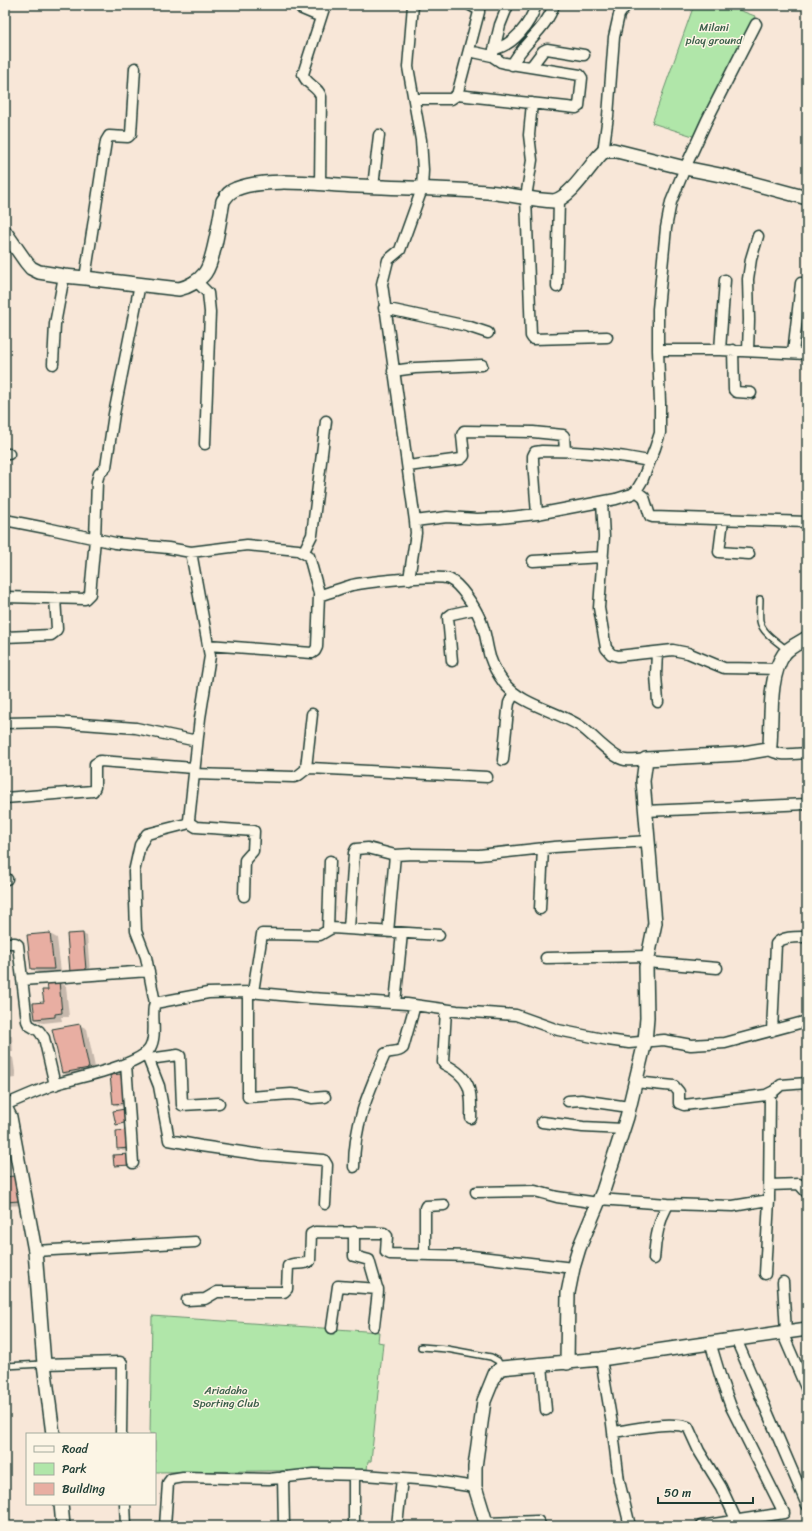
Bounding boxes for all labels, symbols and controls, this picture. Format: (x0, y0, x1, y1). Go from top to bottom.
park label: Milani play ground (685, 18, 743, 50)
park label: Ariadaha Sporting Club (193, 1381, 259, 1413)
legend (26, 1433, 156, 1505)
text: Road (62, 1438, 89, 1460)
text: Park (62, 1458, 87, 1480)
text: Building (62, 1478, 105, 1500)
scale bar (658, 1479, 753, 1505)
text: 50 m (664, 1482, 691, 1504)

